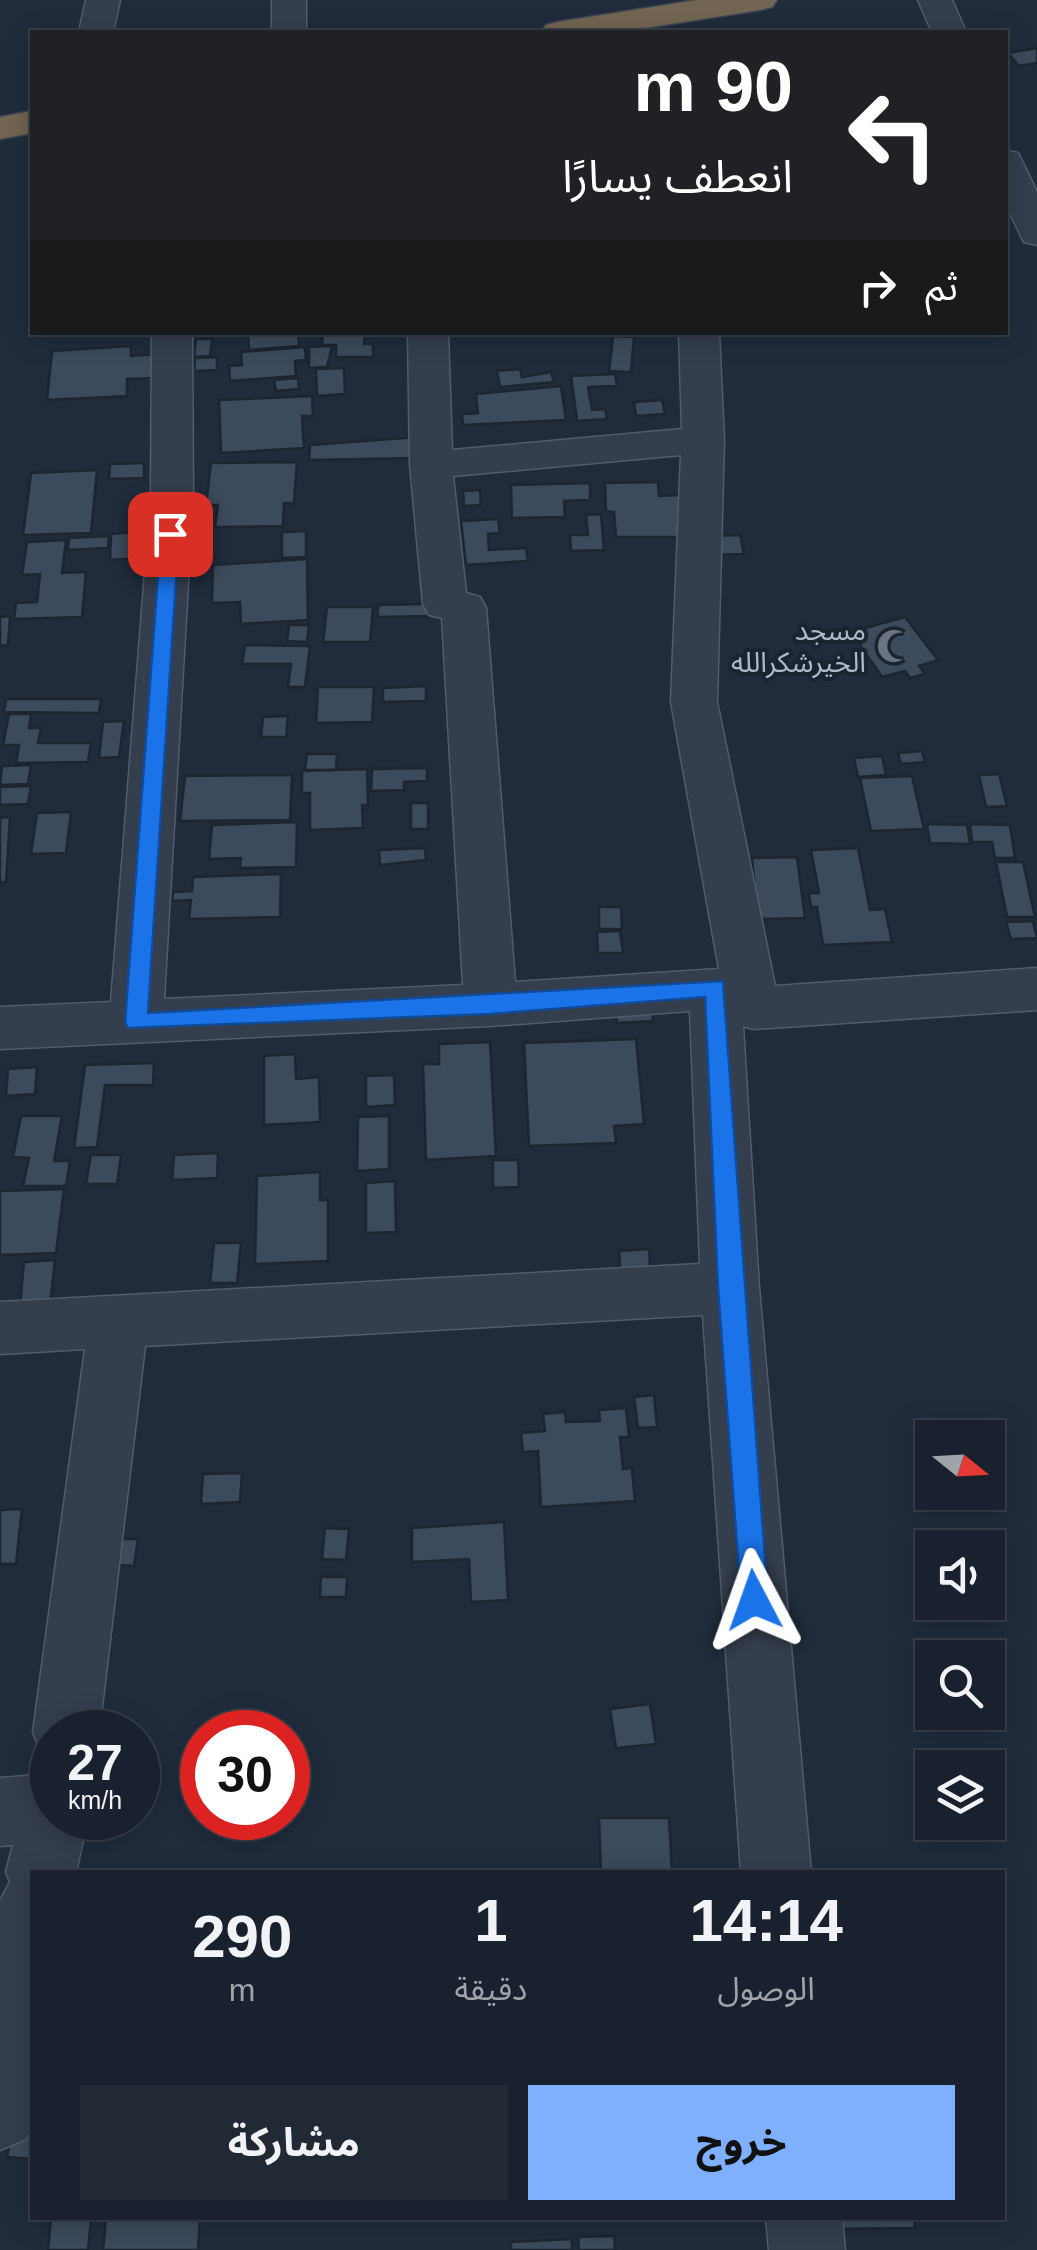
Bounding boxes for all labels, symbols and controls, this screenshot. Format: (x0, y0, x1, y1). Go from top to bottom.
text: 90 m (633, 48, 793, 126)
icon: left (828, 70, 958, 200)
text: انعطف يسارًا (562, 151, 793, 202)
icon: right (850, 260, 905, 315)
text: ثم (925, 266, 958, 308)
pin (128, 492, 213, 577)
icon: arrive (143, 507, 198, 562)
place label: مسجد الخيرشكرالله (731, 615, 866, 679)
mosque icon: مسجد الخيرشكرالله (875, 627, 913, 665)
north arrow (915, 1420, 1005, 1510)
map controls (915, 1420, 1005, 1840)
button: sound (915, 1530, 1005, 1620)
position arrow (702, 1548, 806, 1652)
button: search (915, 1640, 1005, 1730)
speed limit sign: 30 (180, 1710, 310, 1840)
text: 27 (67, 1735, 123, 1791)
button: layers (915, 1750, 1005, 1840)
text: km/h (68, 1786, 122, 1814)
text: 1 (474, 1887, 508, 1954)
text: 14:14 (689, 1887, 843, 1954)
text: 290 (192, 1903, 292, 1970)
text: دقيقة (454, 1971, 527, 2007)
text: الوصول (718, 1971, 815, 2007)
text: m (229, 1972, 256, 2008)
button: مشاركة (80, 2085, 508, 2200)
button: خروج (528, 2085, 955, 2200)

